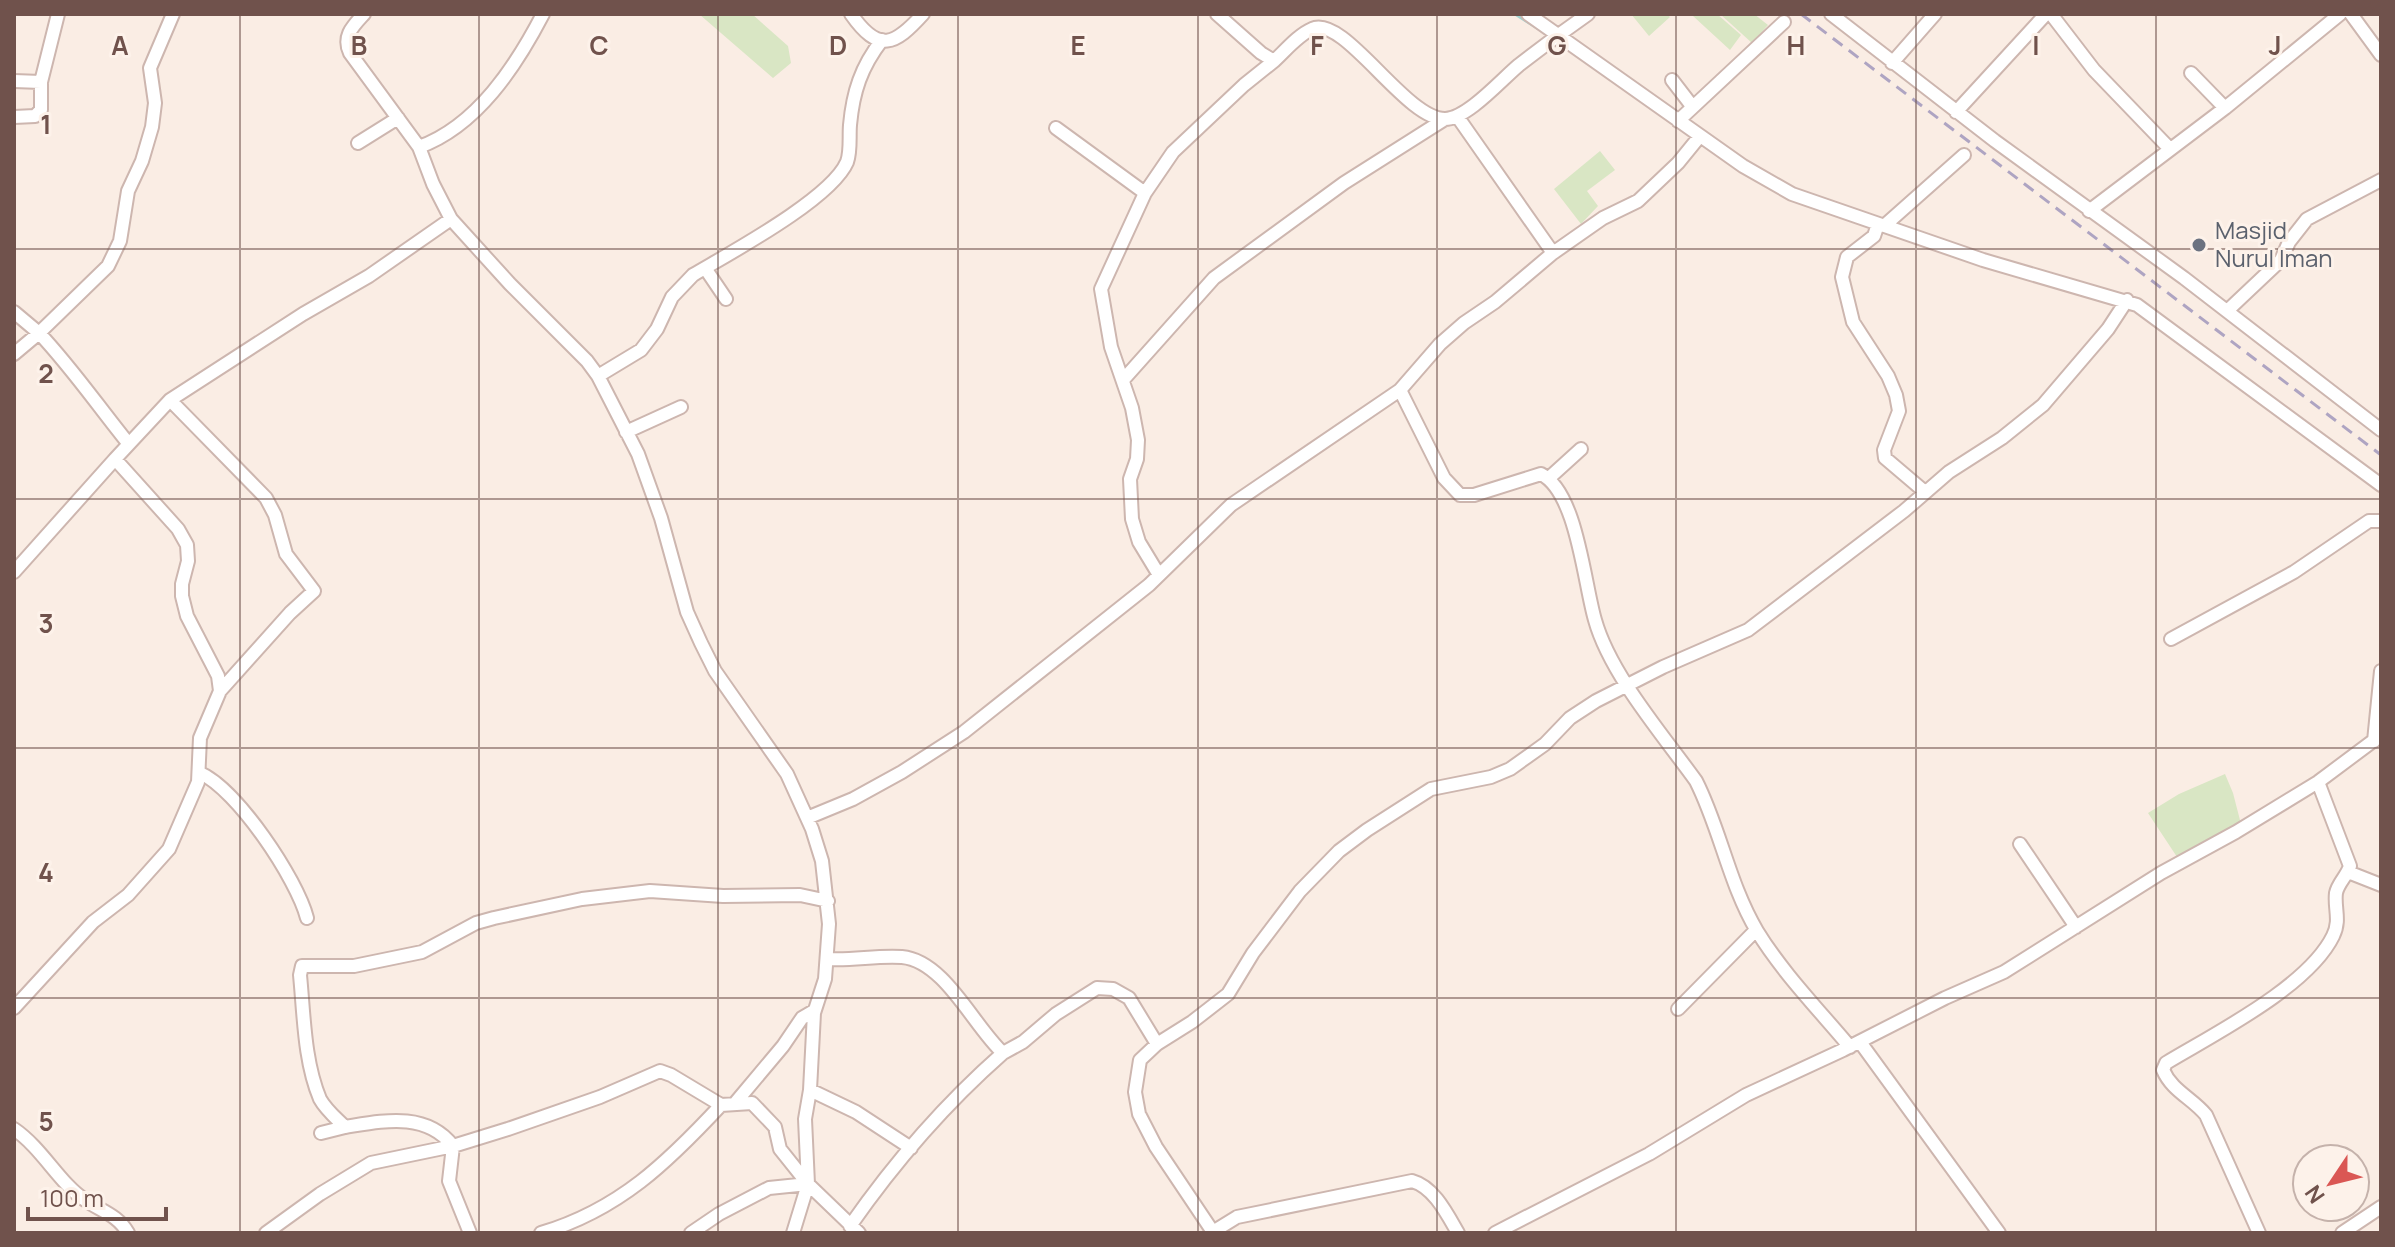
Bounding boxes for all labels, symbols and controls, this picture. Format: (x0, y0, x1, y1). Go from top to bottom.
text: A (111, 27, 129, 63)
text: B (351, 27, 367, 63)
text: C (589, 27, 609, 63)
text: D (829, 27, 847, 63)
text: E (1070, 27, 1086, 63)
text: F (1310, 27, 1324, 63)
text: G (1547, 27, 1567, 63)
text: H (1787, 27, 1805, 63)
text: I (2032, 27, 2040, 63)
text: J (2268, 27, 2282, 63)
text: 1 (40, 106, 52, 142)
place label: Masjid Nurul Iman (2215, 213, 2333, 274)
marker: Masjid Nurul Iman (2190, 236, 2208, 254)
text: 2 (38, 355, 54, 391)
text: 3 (38, 605, 54, 641)
text: 4 (38, 854, 54, 890)
text: 5 (38, 1103, 54, 1139)
north arrow (2291, 1143, 2371, 1223)
scale bar (28, 1171, 166, 1221)
text: N (2298, 1179, 2331, 1210)
text: 100 m (40, 1181, 104, 1214)

